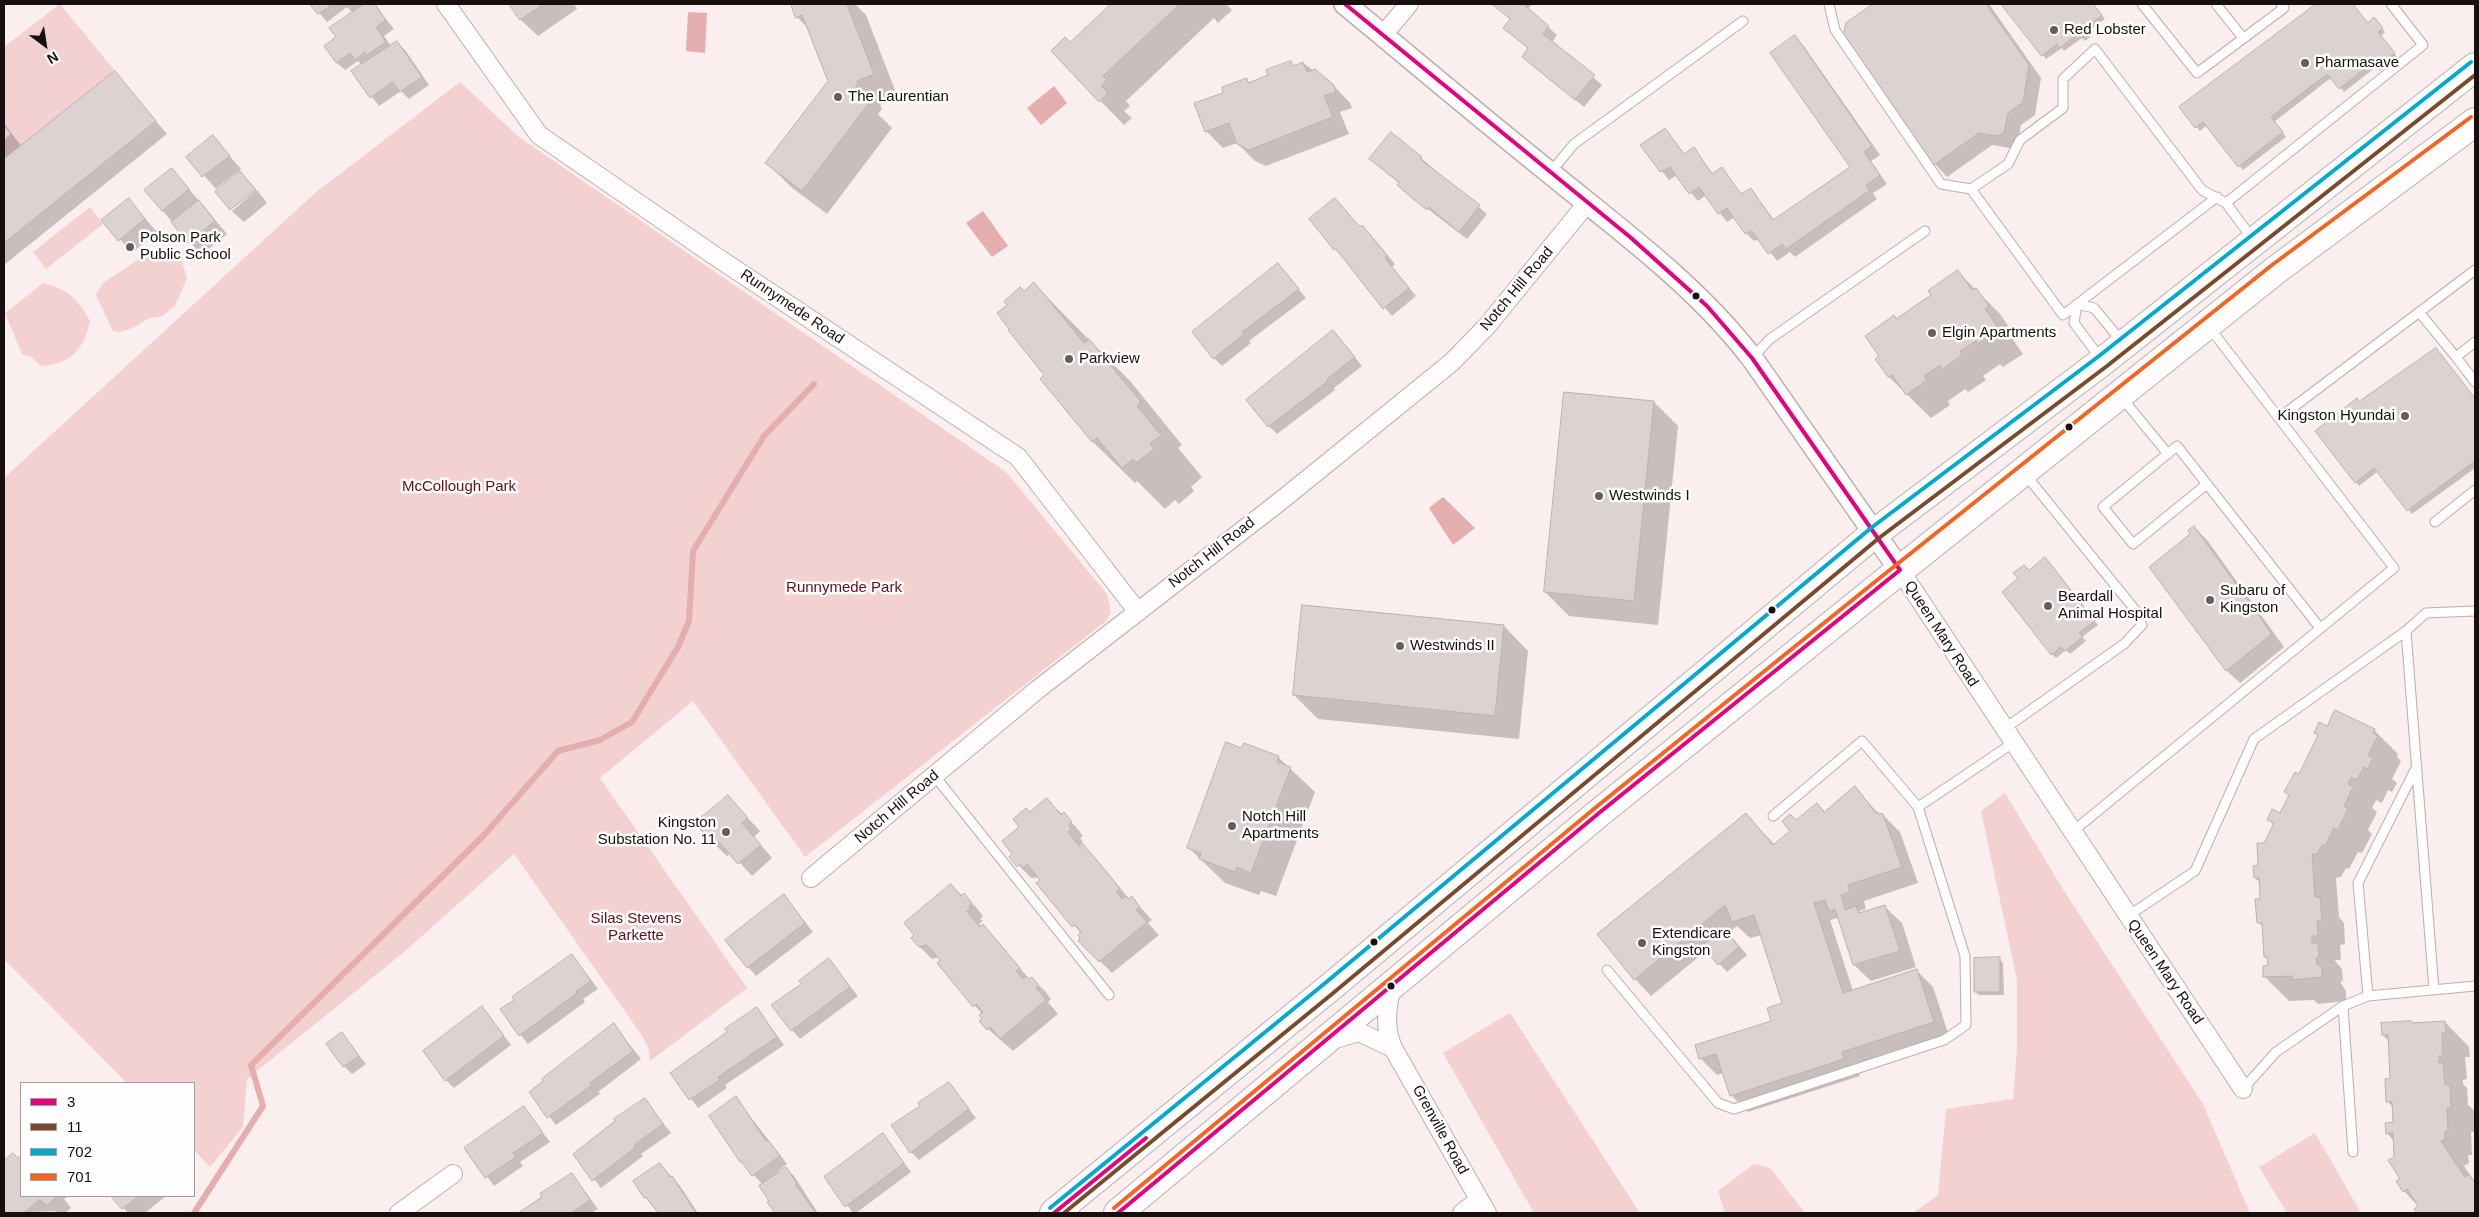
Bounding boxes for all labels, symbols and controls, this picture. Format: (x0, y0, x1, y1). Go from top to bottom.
north arrow (20, 20, 70, 70)
place label: Red Lobster (2064, 21, 2146, 39)
marker: Red Lobster (2048, 24, 2060, 36)
text: N (44, 48, 61, 67)
place label: Pharmasave (2315, 54, 2399, 72)
marker: Pharmasave (2299, 57, 2311, 69)
place label: The Laurentian (848, 88, 949, 106)
marker: The Laurentian (832, 91, 844, 103)
place label: Polson Park Public School (140, 229, 231, 264)
marker: Polson Park Public School (124, 241, 136, 253)
street label: Notch Hill Road (1477, 243, 1557, 335)
street label: Runnymede Road (737, 266, 847, 348)
unlabelled marker (1691, 291, 1701, 301)
place label: Elgin Apartments (1942, 324, 2056, 342)
marker: Elgin Apartments (1926, 327, 1938, 339)
place label: Parkview (1079, 350, 1140, 368)
marker: Parkview (1063, 353, 1075, 365)
place label: Kingston Hyundai (2277, 407, 2395, 425)
marker: Kingston Hyundai (2399, 410, 2411, 422)
unlabelled marker (2064, 422, 2074, 432)
park label: McCollough Park (402, 478, 516, 496)
place label: Westwinds I (1609, 487, 1690, 505)
marker: Westwinds I (1593, 490, 1605, 502)
street label: Notch Hill Road (1165, 514, 1259, 592)
street label: Queen Mary Road (1900, 578, 1982, 690)
park label: Runnymede Park (786, 579, 902, 597)
place label: Subaru of Kingston (2220, 582, 2285, 617)
place label: Beardall Animal Hospital (2058, 588, 2162, 623)
marker: Subaru of Kingston (2204, 594, 2216, 606)
marker: Beardall Animal Hospital (2042, 600, 2054, 612)
unlabelled marker (1767, 605, 1777, 615)
place label: Westwinds II (1410, 637, 1495, 655)
marker: Westwinds II (1394, 640, 1406, 652)
street label: Notch Hill Road (851, 767, 943, 847)
place label: Notch Hill Apartments (1242, 808, 1319, 843)
place label: Kingston Substation No. 11 (598, 814, 716, 849)
marker: Notch Hill Apartments (1226, 820, 1238, 832)
marker: Kingston Substation No. 11 (720, 826, 732, 838)
park label: Silas Stevens Parkette (591, 910, 681, 945)
street label: Queen Mary Road (2123, 916, 2207, 1028)
place label: Extendicare Kingston (1652, 925, 1731, 960)
unlabelled marker (1369, 937, 1379, 947)
marker: Extendicare Kingston (1636, 937, 1648, 949)
unlabelled marker (1386, 981, 1396, 991)
legend (20, 1082, 195, 1197)
street label: Grenville Road (1408, 1082, 1472, 1178)
text: 3 (67, 1093, 75, 1110)
text: 11 (67, 1118, 83, 1135)
text: 702 (67, 1143, 92, 1160)
text: 701 (67, 1168, 92, 1185)

